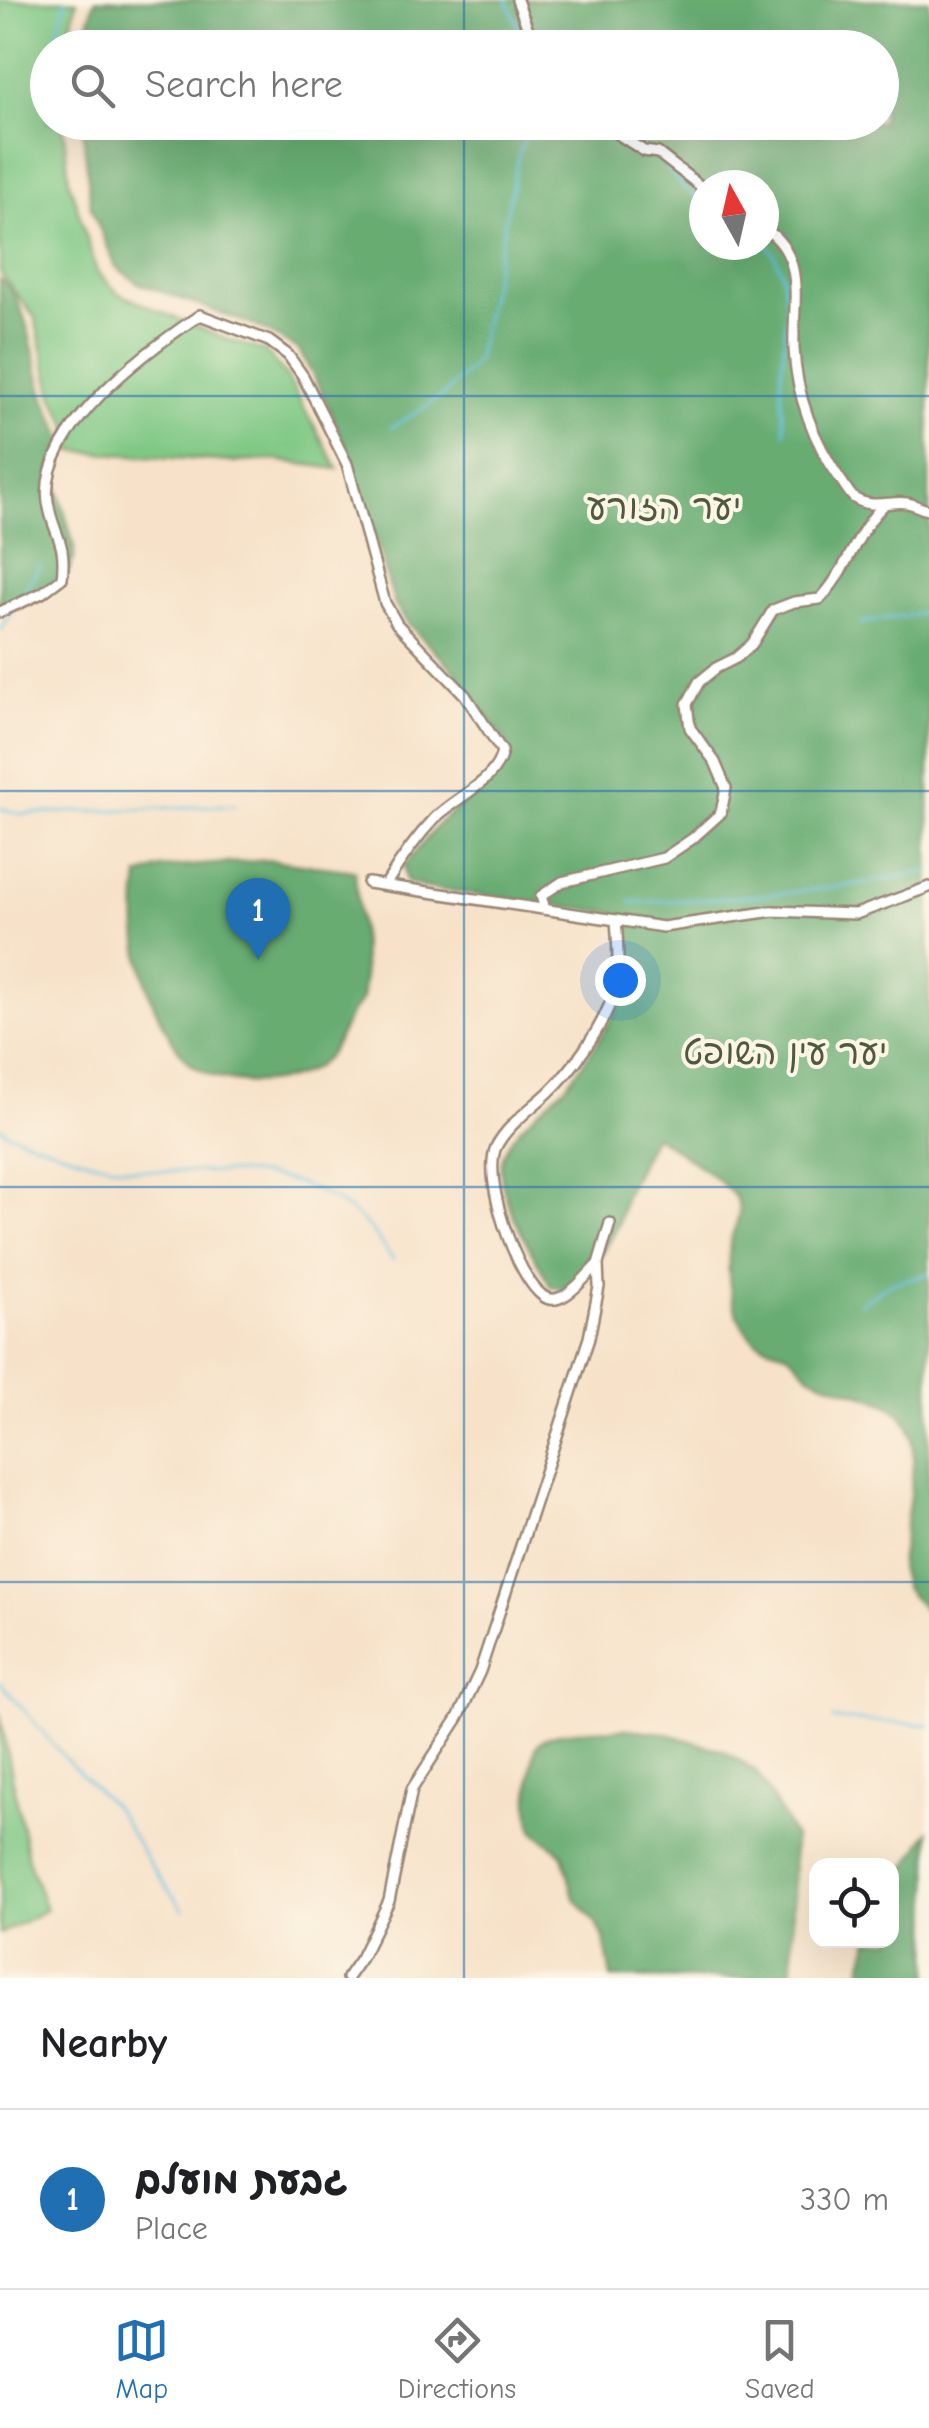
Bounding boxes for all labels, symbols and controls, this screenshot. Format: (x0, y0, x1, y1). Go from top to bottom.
search box (30, 30, 899, 140)
icon: search (65, 58, 120, 113)
text: Search here (145, 63, 343, 107)
north arrow (689, 170, 779, 260)
park label: יער הזורע (587, 487, 741, 528)
pin: 1 (226, 878, 290, 960)
your location (595, 955, 646, 1006)
park label: יער עין השופט (683, 1032, 887, 1073)
map controls (809, 1858, 899, 1948)
button: locate (809, 1858, 899, 1948)
text: Nearby (40, 2019, 167, 2068)
text: גבעת מועלם (135, 2159, 348, 2203)
text: 1 (66, 2181, 79, 2218)
text: 330 m (800, 2181, 889, 2218)
text: Place (135, 2210, 208, 2247)
tab: Map (114, 2313, 169, 2405)
tab: Directions (398, 2313, 516, 2405)
tab: Saved (745, 2313, 815, 2405)

